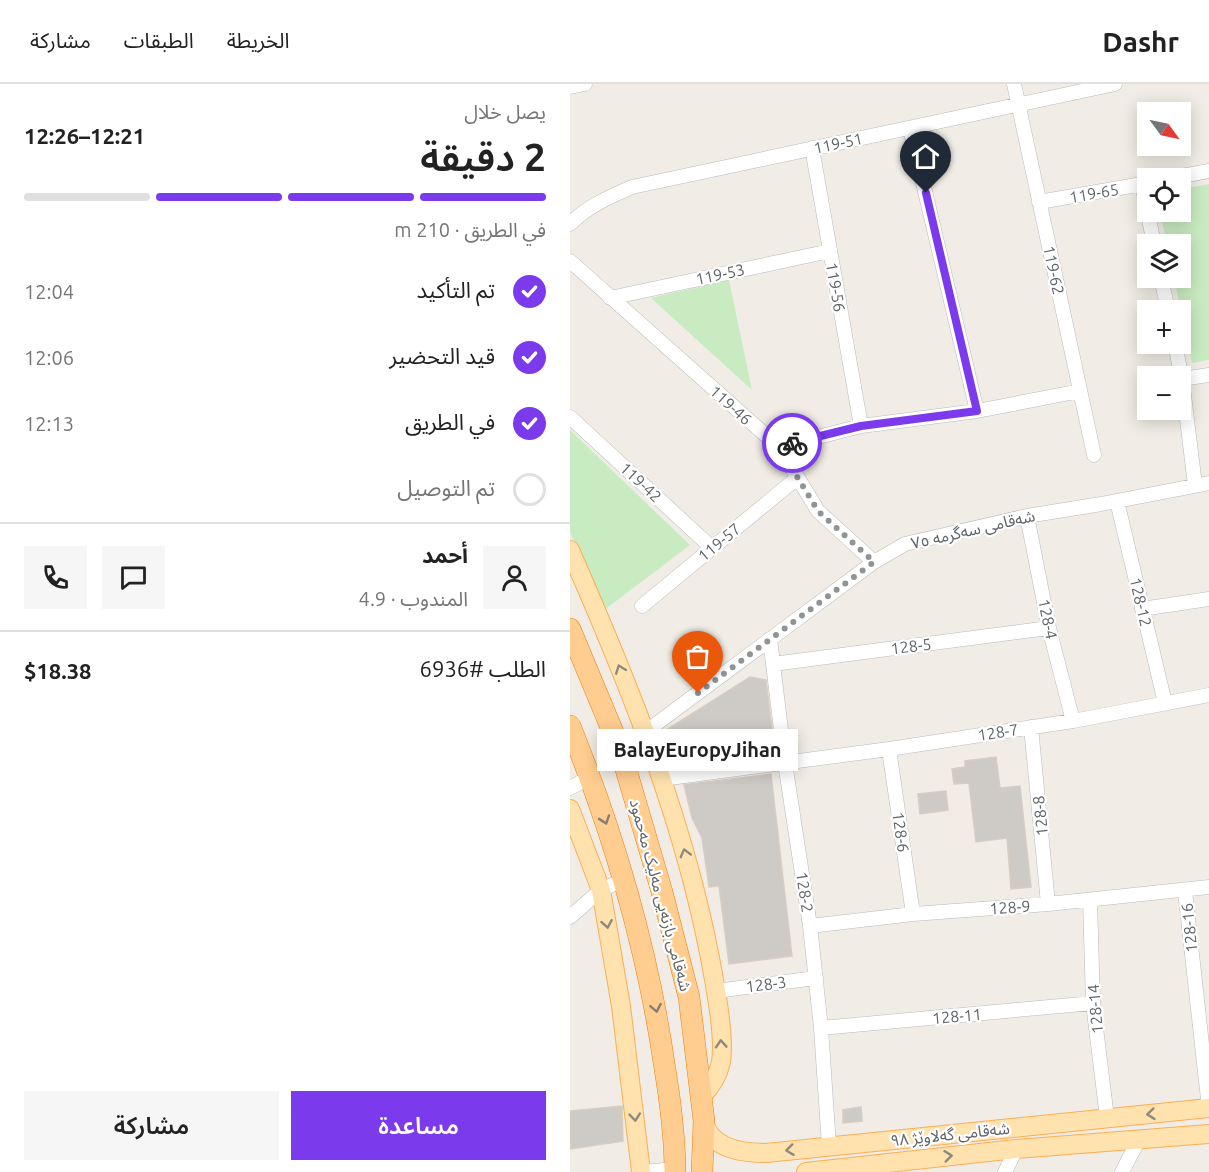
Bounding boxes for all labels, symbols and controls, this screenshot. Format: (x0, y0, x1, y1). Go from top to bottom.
text: Dashr (1102, 26, 1179, 57)
text: مشاركة (30, 28, 91, 52)
text: الطبقات (124, 28, 194, 52)
text: الخريطة (227, 28, 290, 52)
text: يصل خلال (464, 100, 546, 123)
north arrow (1137, 102, 1191, 156)
map controls (1137, 102, 1191, 420)
text: 12:21–12:26 (24, 123, 145, 148)
street label: 119-51 (812, 129, 864, 157)
pin (900, 131, 951, 193)
text: 2 دقيقة (420, 135, 546, 178)
icon: home (909, 140, 942, 173)
button: locate (1137, 168, 1191, 222)
street label: 119-65 (1068, 180, 1120, 206)
text: في الطريق · 210 m (394, 218, 546, 241)
button: layers (1137, 234, 1191, 288)
street label: 119-62 (1040, 244, 1068, 296)
street label: 119-53 (694, 260, 746, 288)
street label: 119-56 (823, 261, 849, 313)
icon: check (513, 275, 546, 308)
text: تم التأكيد (417, 277, 495, 302)
text: 12:04 (24, 280, 74, 303)
button: + (1137, 300, 1191, 354)
icon: check (513, 341, 546, 374)
text: قيد التحضير (389, 343, 495, 368)
text: 12:06 (24, 346, 74, 369)
button: − (1137, 366, 1191, 420)
street label: 119-46 (706, 382, 756, 428)
icon: check (513, 407, 546, 440)
text: في الطريق (405, 409, 495, 434)
text: 12:13 (24, 412, 74, 435)
courier (762, 413, 822, 473)
icon: bike (776, 427, 809, 460)
street label: 119-42 (617, 458, 665, 506)
text: تم التوصيل (397, 475, 495, 500)
street label: شەقامی سەگرمە ٧٥ (909, 506, 1037, 553)
street label: 119-57 (694, 519, 744, 565)
text: أحمد (422, 542, 468, 567)
button: phone (24, 546, 87, 609)
button: chat (102, 546, 165, 609)
button: person (483, 546, 546, 609)
street label: 128-12 (1127, 576, 1155, 628)
text: المندوب · 4.9 (359, 587, 468, 610)
street label: 128-4 (1035, 597, 1061, 641)
pin (672, 631, 723, 693)
street label: 128-5 (890, 635, 932, 657)
icon: bag (681, 640, 714, 673)
text: الطلب #6936 (420, 656, 546, 681)
text: $18.38 (24, 658, 91, 683)
one-way arrow (615, 665, 628, 675)
street label: 128-7 (976, 720, 1020, 744)
callout: BalayEuropyJihan (597, 729, 798, 771)
text: BalayEuropyJihan (614, 738, 781, 761)
street label: 128-8 (1029, 795, 1051, 837)
street label: شەقامی بازنەیی مەلیک مەحمود (626, 797, 695, 993)
street label: 128-6 (889, 811, 913, 853)
one-way arrow (597, 814, 610, 825)
one-way arrow (680, 848, 693, 858)
street label: 128-2 (793, 870, 817, 914)
street label: 128-9 (989, 897, 1031, 917)
street label: 128-16 (1177, 902, 1201, 954)
one-way arrow (600, 919, 613, 929)
street label: 128-3 (745, 973, 787, 995)
street label: 128-14 (1084, 983, 1106, 1035)
one-way arrow (649, 1003, 662, 1013)
street label: 128-11 (931, 1005, 983, 1027)
one-way arrow (714, 1040, 727, 1049)
button: مشاركة (24, 1091, 279, 1160)
button: مساعدة (291, 1091, 546, 1160)
one-way arrow (1146, 1107, 1155, 1120)
one-way arrow (628, 1112, 641, 1121)
street label: شەقامی گەلاوێژ ٩٨ (889, 1119, 1011, 1150)
one-way arrow (785, 1143, 794, 1156)
one-way arrow (943, 1150, 952, 1163)

